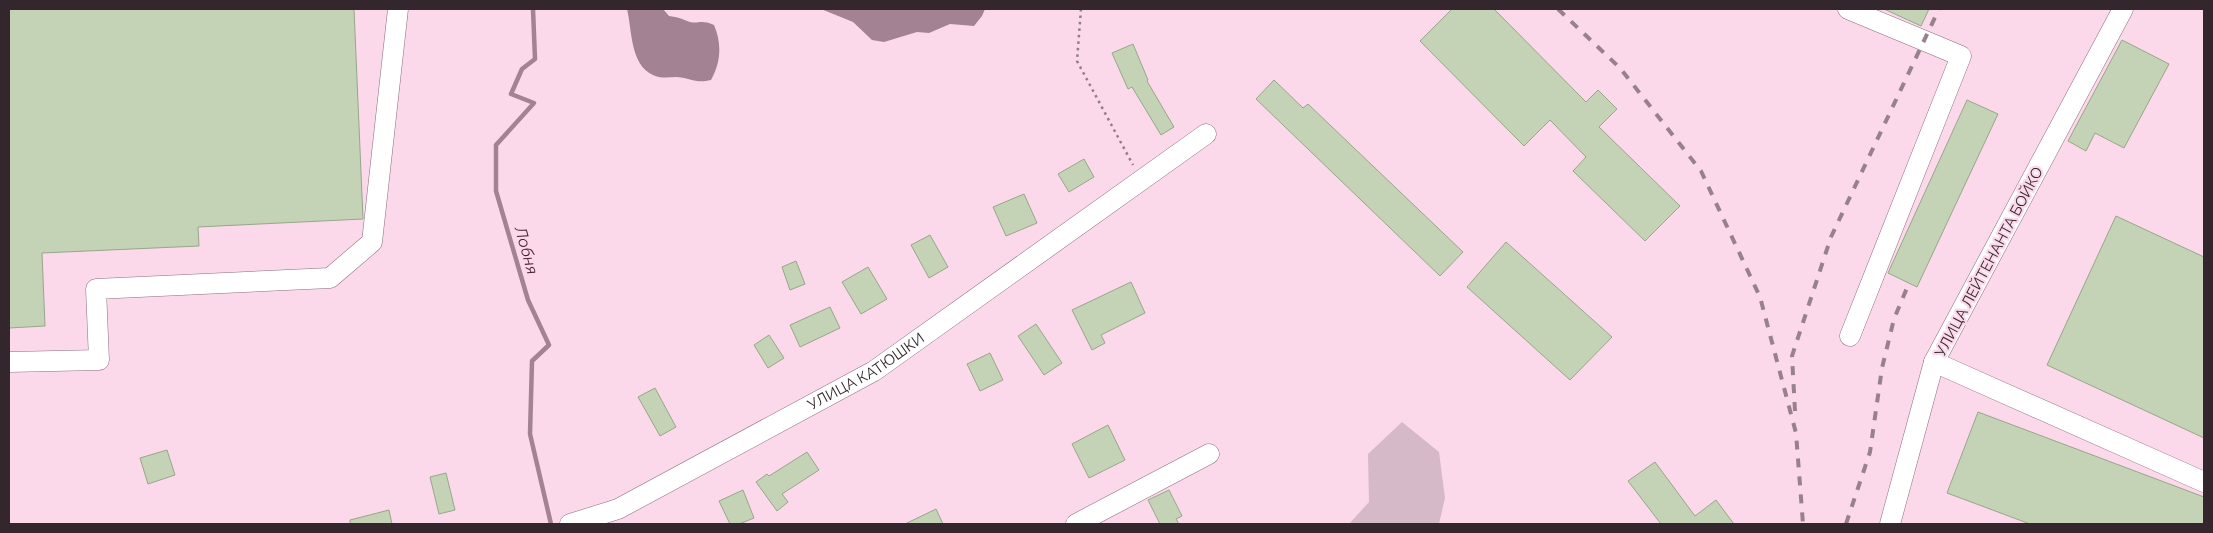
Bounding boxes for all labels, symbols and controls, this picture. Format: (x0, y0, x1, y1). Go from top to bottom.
street label: УЛИЦА ЛЕЙТЕНАНТА БОЙКО (1931, 164, 2047, 360)
water label: Лобня (510, 223, 542, 277)
street label: УЛИЦА КАТЮШКИ (805, 329, 928, 414)

